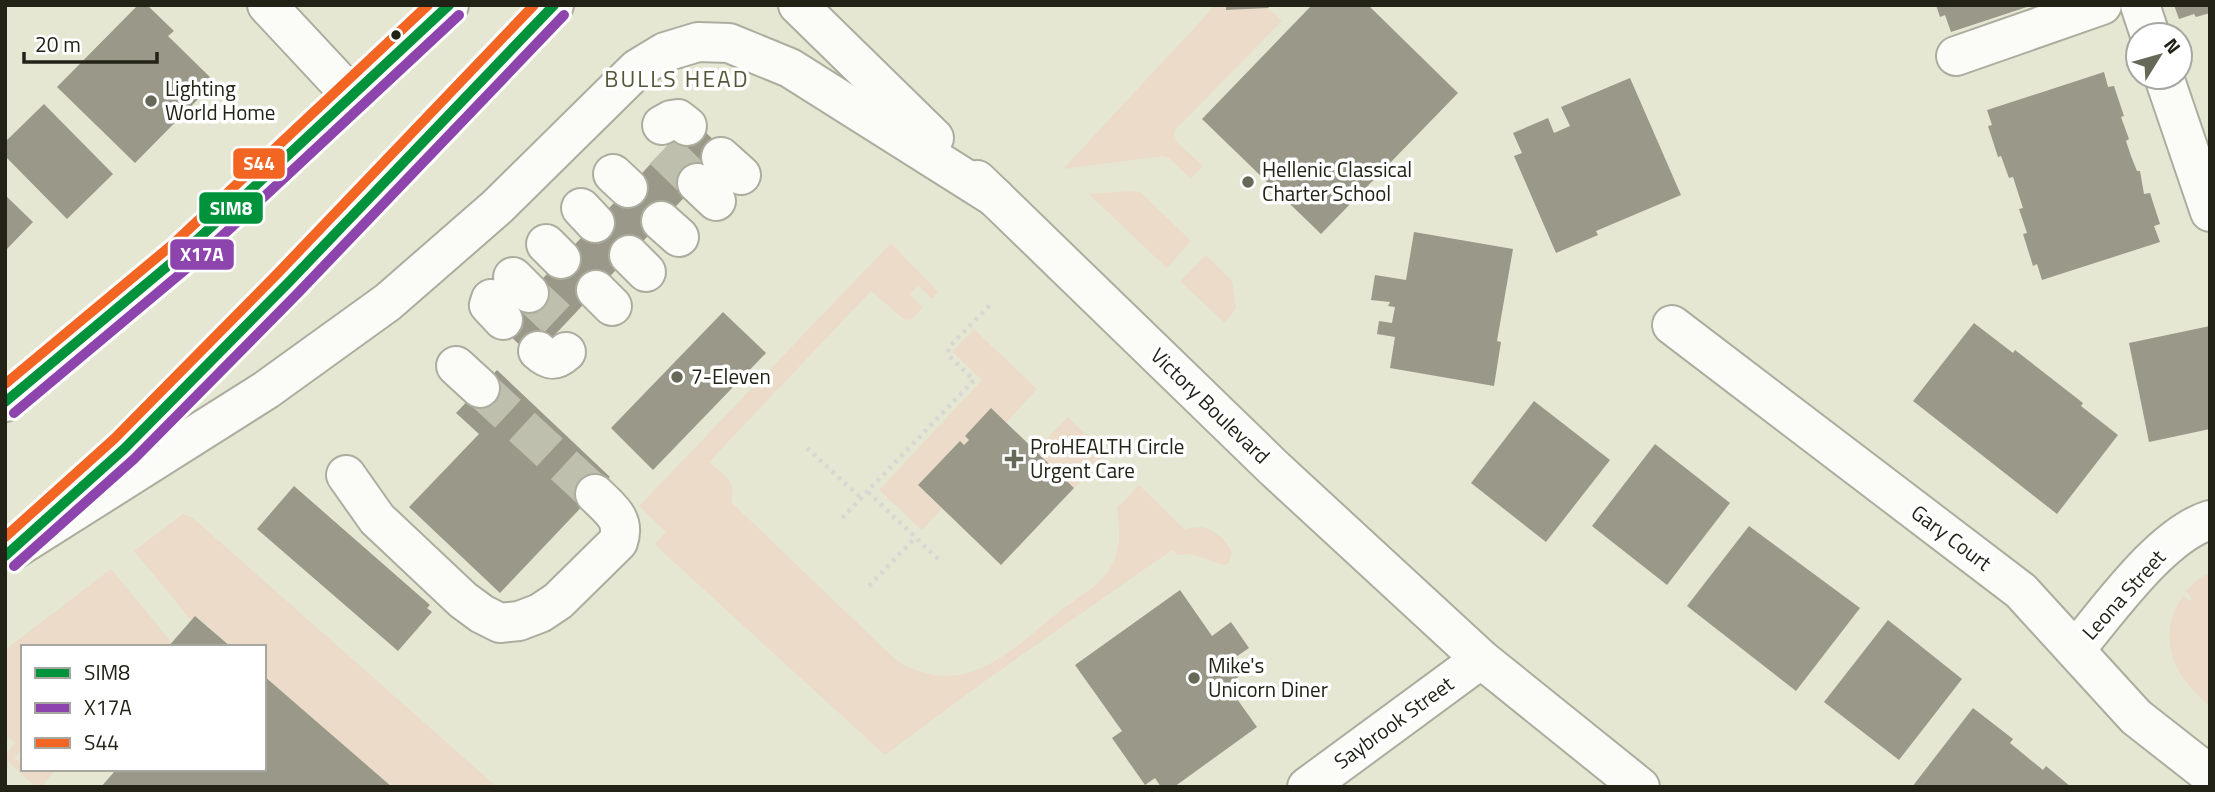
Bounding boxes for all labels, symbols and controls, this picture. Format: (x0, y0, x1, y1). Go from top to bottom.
scale bar (24, 21, 158, 65)
north arrow (2124, 21, 2194, 91)
text: 20 m (35, 28, 81, 60)
unlabelled marker (389, 28, 403, 42)
text: N (2157, 31, 2189, 59)
district label: BULLS HEAD (604, 61, 750, 96)
place label: Lighting World Home (165, 72, 275, 128)
marker: Lighting World Home (143, 93, 159, 109)
line badge: S44 (232, 147, 286, 180)
text: S44 (243, 148, 275, 177)
place label: Hellenic Classical Charter School (1262, 153, 1412, 209)
marker: Hellenic Classical Charter School (1240, 174, 1256, 190)
line badge: SIM8 (198, 191, 264, 225)
text: SIM8 (210, 193, 253, 222)
line badge: X17A (169, 238, 235, 271)
text: X17A (180, 239, 224, 268)
street label: Victory Boulevard (1144, 340, 1278, 471)
place label: 7-Eleven (691, 360, 771, 392)
marker: 7-Eleven (669, 369, 685, 385)
place label: ProHEALTH Circle Urgent Care (1030, 430, 1184, 486)
marker: ProHEALTH Circle Urgent Care (1004, 449, 1024, 469)
street label: Gary Court (1905, 496, 1999, 579)
street label: Leona Street (2074, 541, 2173, 647)
legend (21, 645, 266, 771)
place label: Mike's Unicorn Diner (1208, 649, 1328, 705)
text: SIM8 (84, 656, 130, 688)
street label: Saybrook Street (1327, 667, 1460, 777)
marker: Mike's Unicorn Diner (1186, 670, 1202, 686)
text: X17A (84, 691, 132, 723)
text: S44 (84, 726, 119, 758)

